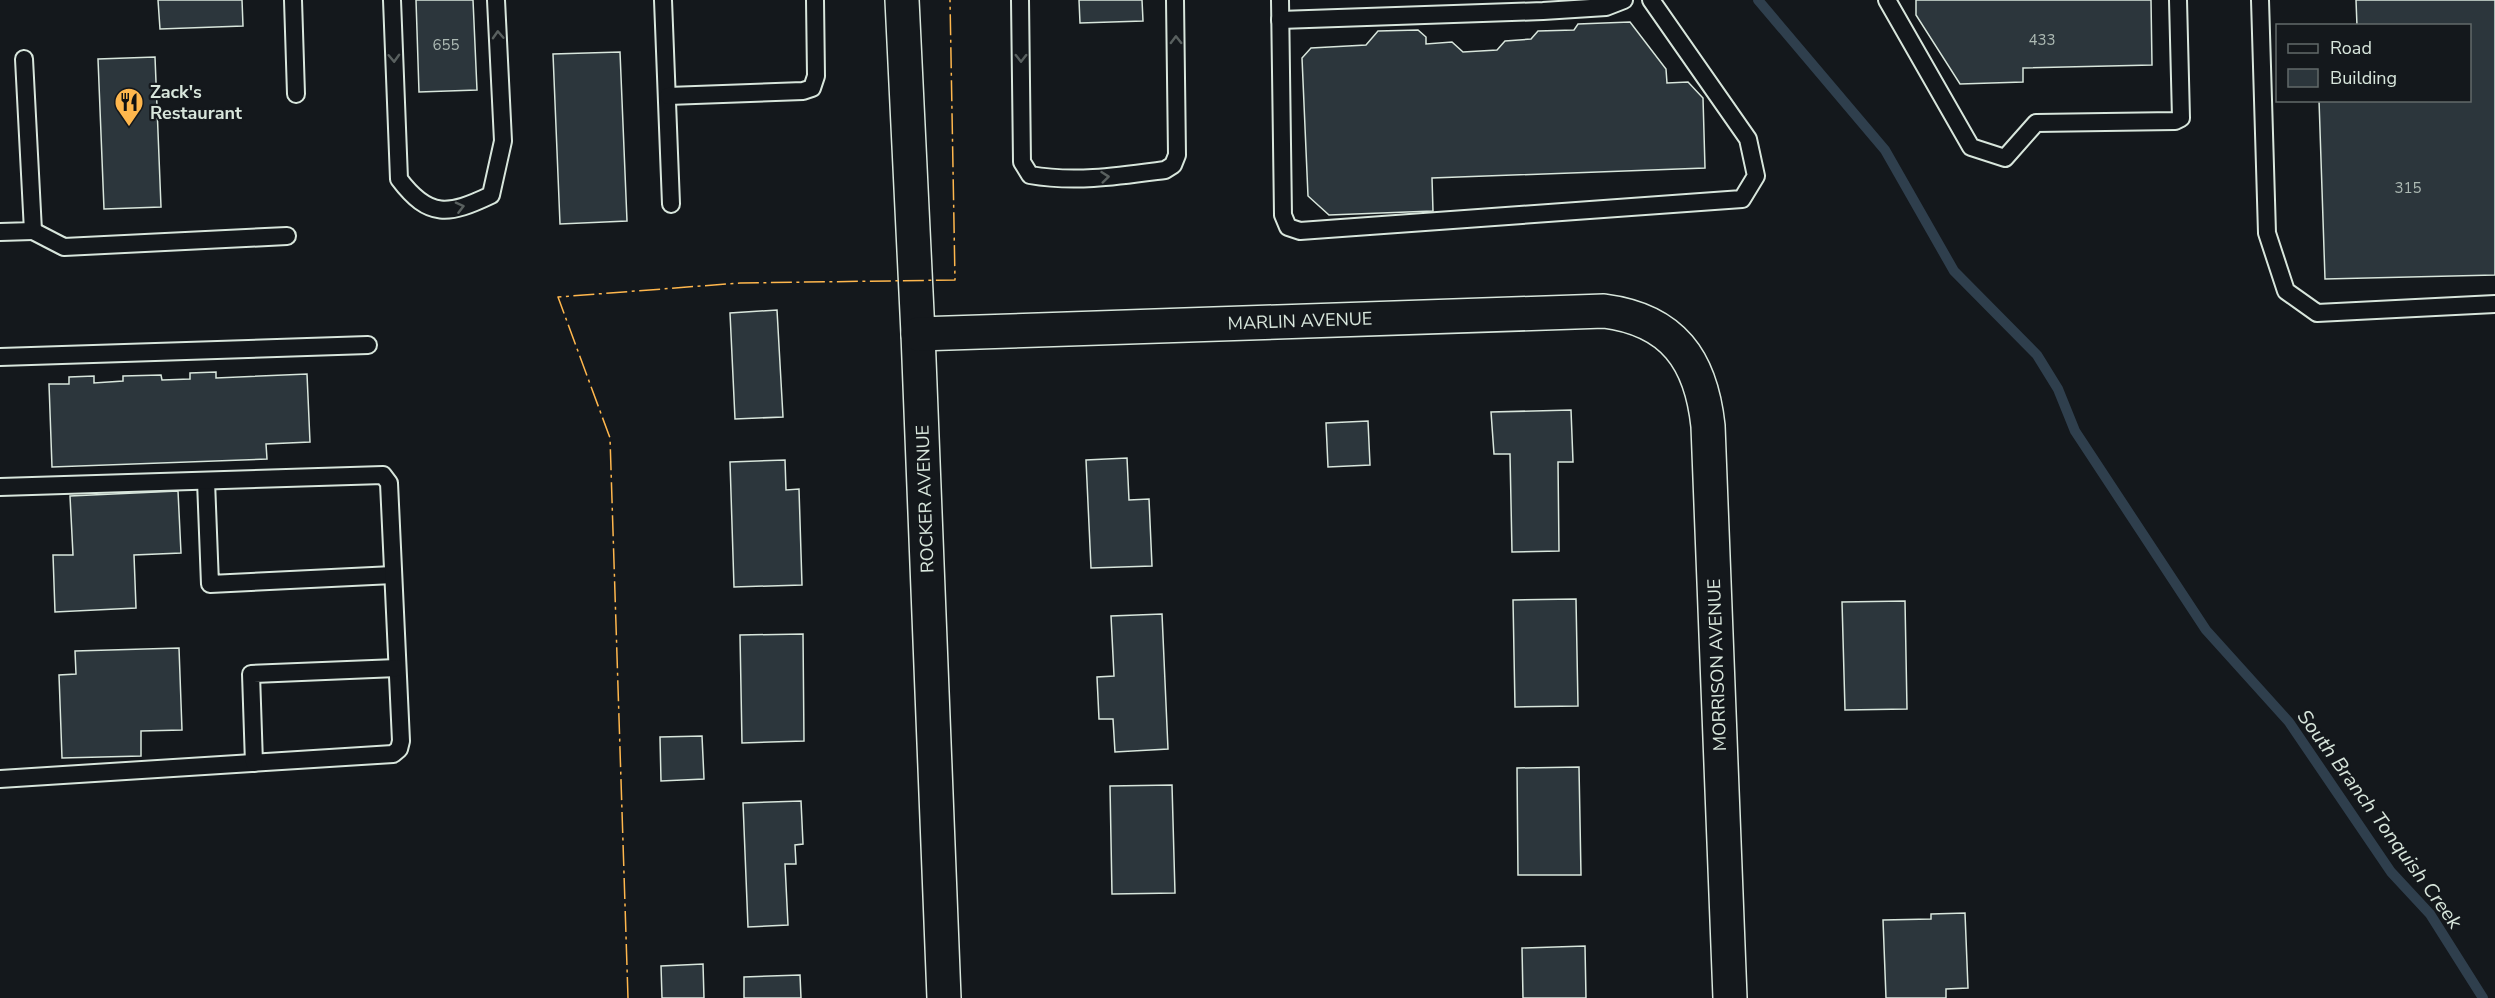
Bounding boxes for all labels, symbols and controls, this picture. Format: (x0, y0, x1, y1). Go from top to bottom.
legend (2276, 24, 2471, 102)
one-way arrow (491, 30, 504, 39)
house number: 433 (2028, 30, 2056, 50)
house number: 655 (432, 35, 460, 55)
one-way arrow (1169, 35, 1182, 44)
text: Road (2330, 36, 2372, 60)
one-way arrow (388, 54, 401, 63)
one-way arrow (1015, 54, 1027, 63)
text: Building (2330, 66, 2397, 90)
place label: Zack's Restaurant (150, 80, 242, 125)
restaurant icon: Zack's Restaurant (113, 86, 145, 128)
one-way arrow (1101, 171, 1110, 184)
house number: 315 (2394, 178, 2422, 198)
one-way arrow (455, 202, 465, 215)
street label: MARLIN AVENUE (1227, 306, 1373, 336)
street label: ROCKER AVENUE (910, 425, 940, 573)
street label: MORRISON AVENUE (1702, 578, 1732, 752)
water label: South Branch Tonquish Creek (2291, 704, 2469, 935)

